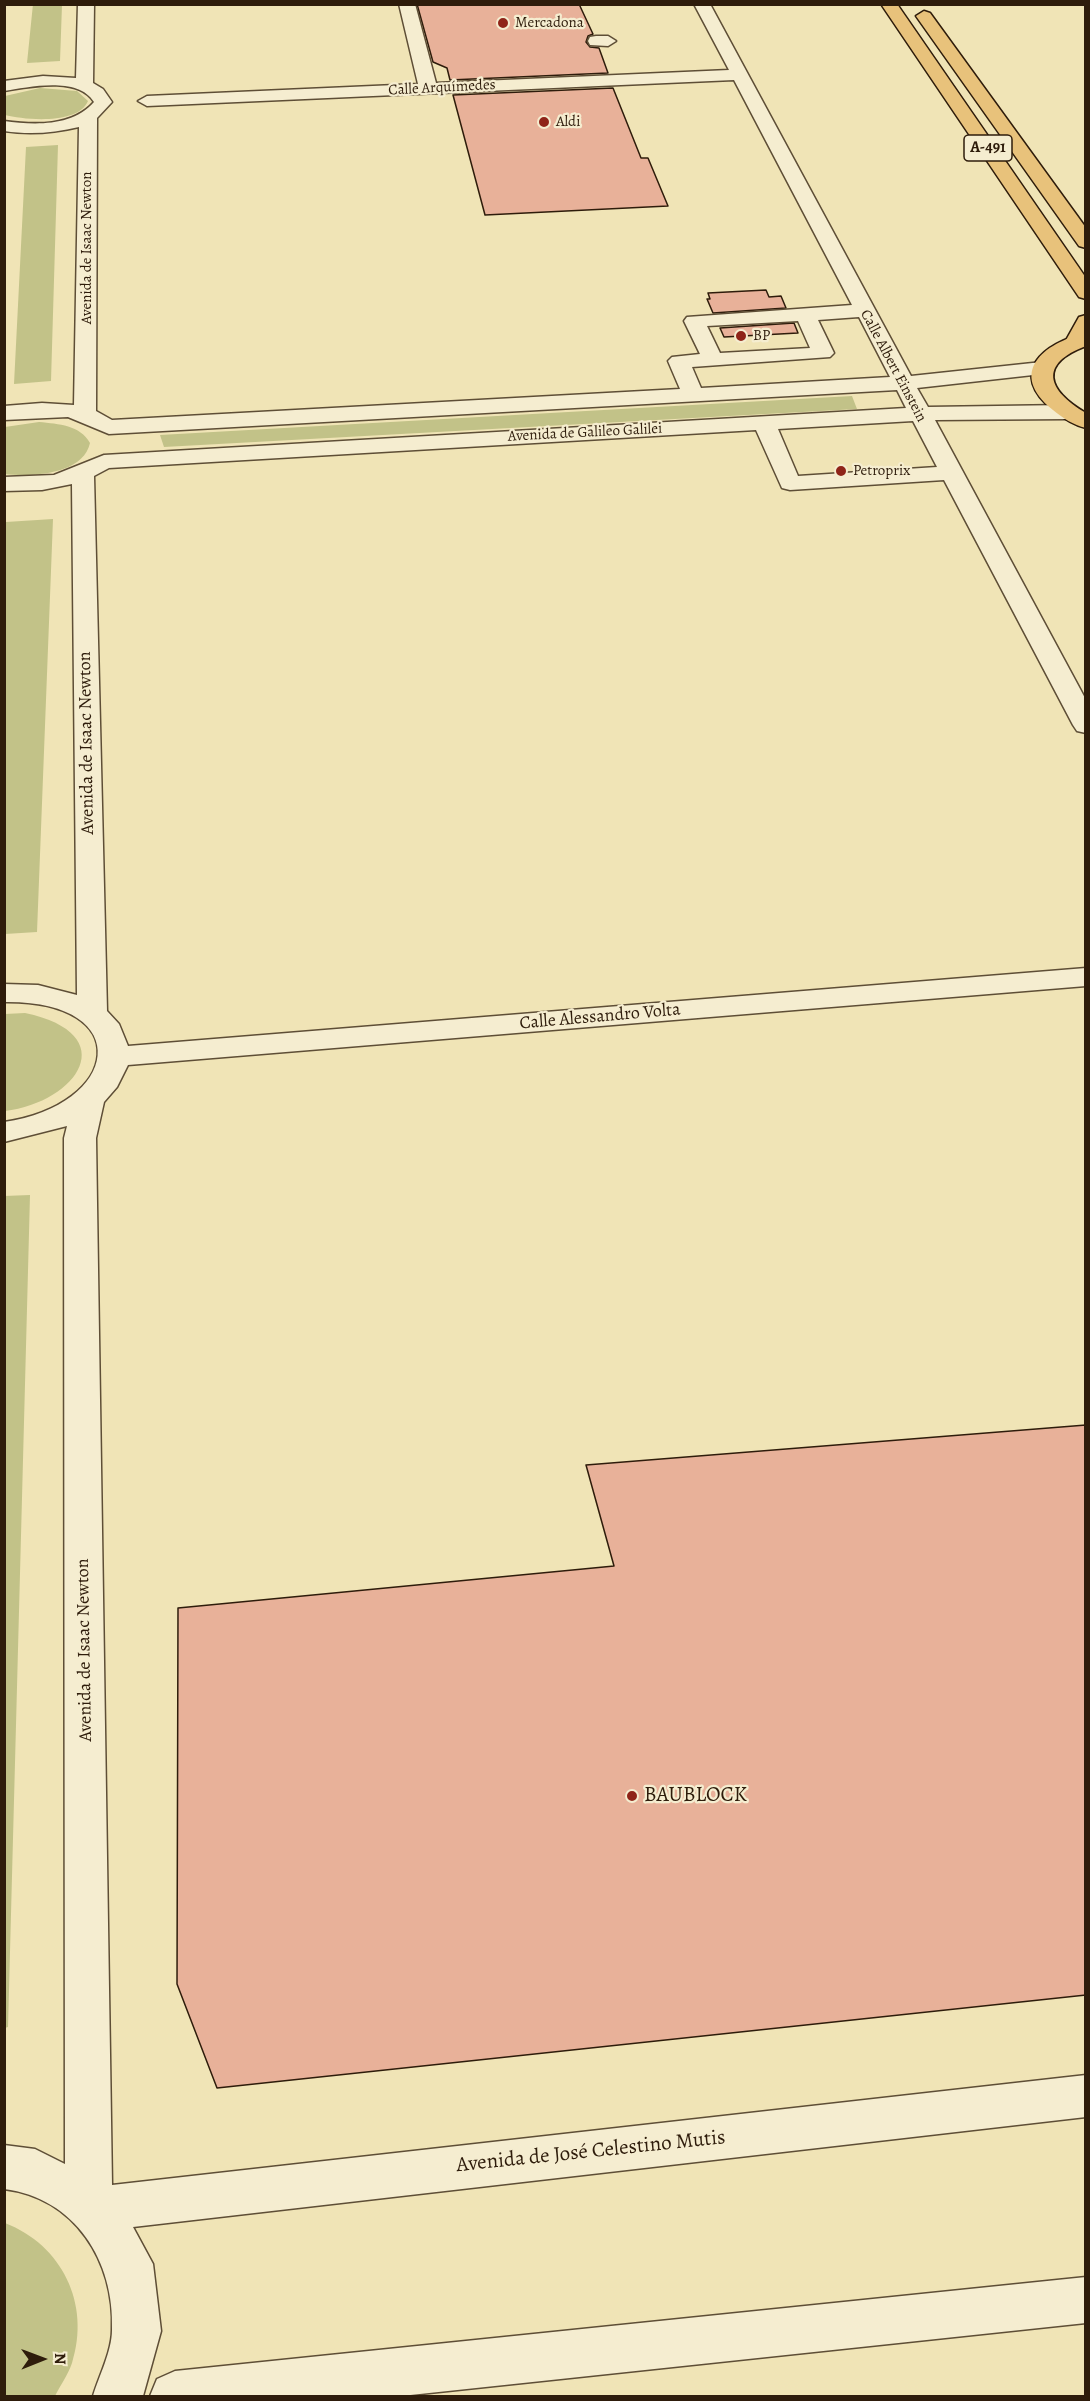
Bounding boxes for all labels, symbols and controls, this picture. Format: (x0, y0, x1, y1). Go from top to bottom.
place label: Mercadona (515, 14, 584, 32)
marker: Mercadona (496, 16, 510, 30)
street label: Calle Arquímedes (388, 76, 496, 100)
place label: Aldi (556, 113, 580, 131)
marker: Aldi (537, 115, 551, 129)
road number: A-491 (964, 135, 1012, 161)
street label: Avenida de Isaac Newton (78, 172, 96, 324)
street label: Calle Albert Einstein (856, 307, 930, 425)
place label: BP (753, 327, 770, 345)
marker: BP (734, 329, 748, 343)
street label: Avenida de Galileo Galilei (507, 420, 663, 446)
place label: Petroprix (853, 462, 910, 480)
marker: Petroprix (834, 464, 848, 478)
street label: Avenida de Isaac Newton (75, 651, 99, 835)
street label: Calle Alessandro Volta (519, 999, 681, 1035)
street label: Avenida de Isaac Newton (73, 1558, 97, 1742)
place label: BAUBLOCK (644, 1783, 747, 1809)
marker: BAUBLOCK (625, 1789, 639, 1803)
street label: Avenida de José Celestino Mutis (455, 2125, 727, 2179)
north arrow (12, 2329, 72, 2389)
text: N (49, 2353, 71, 2365)

